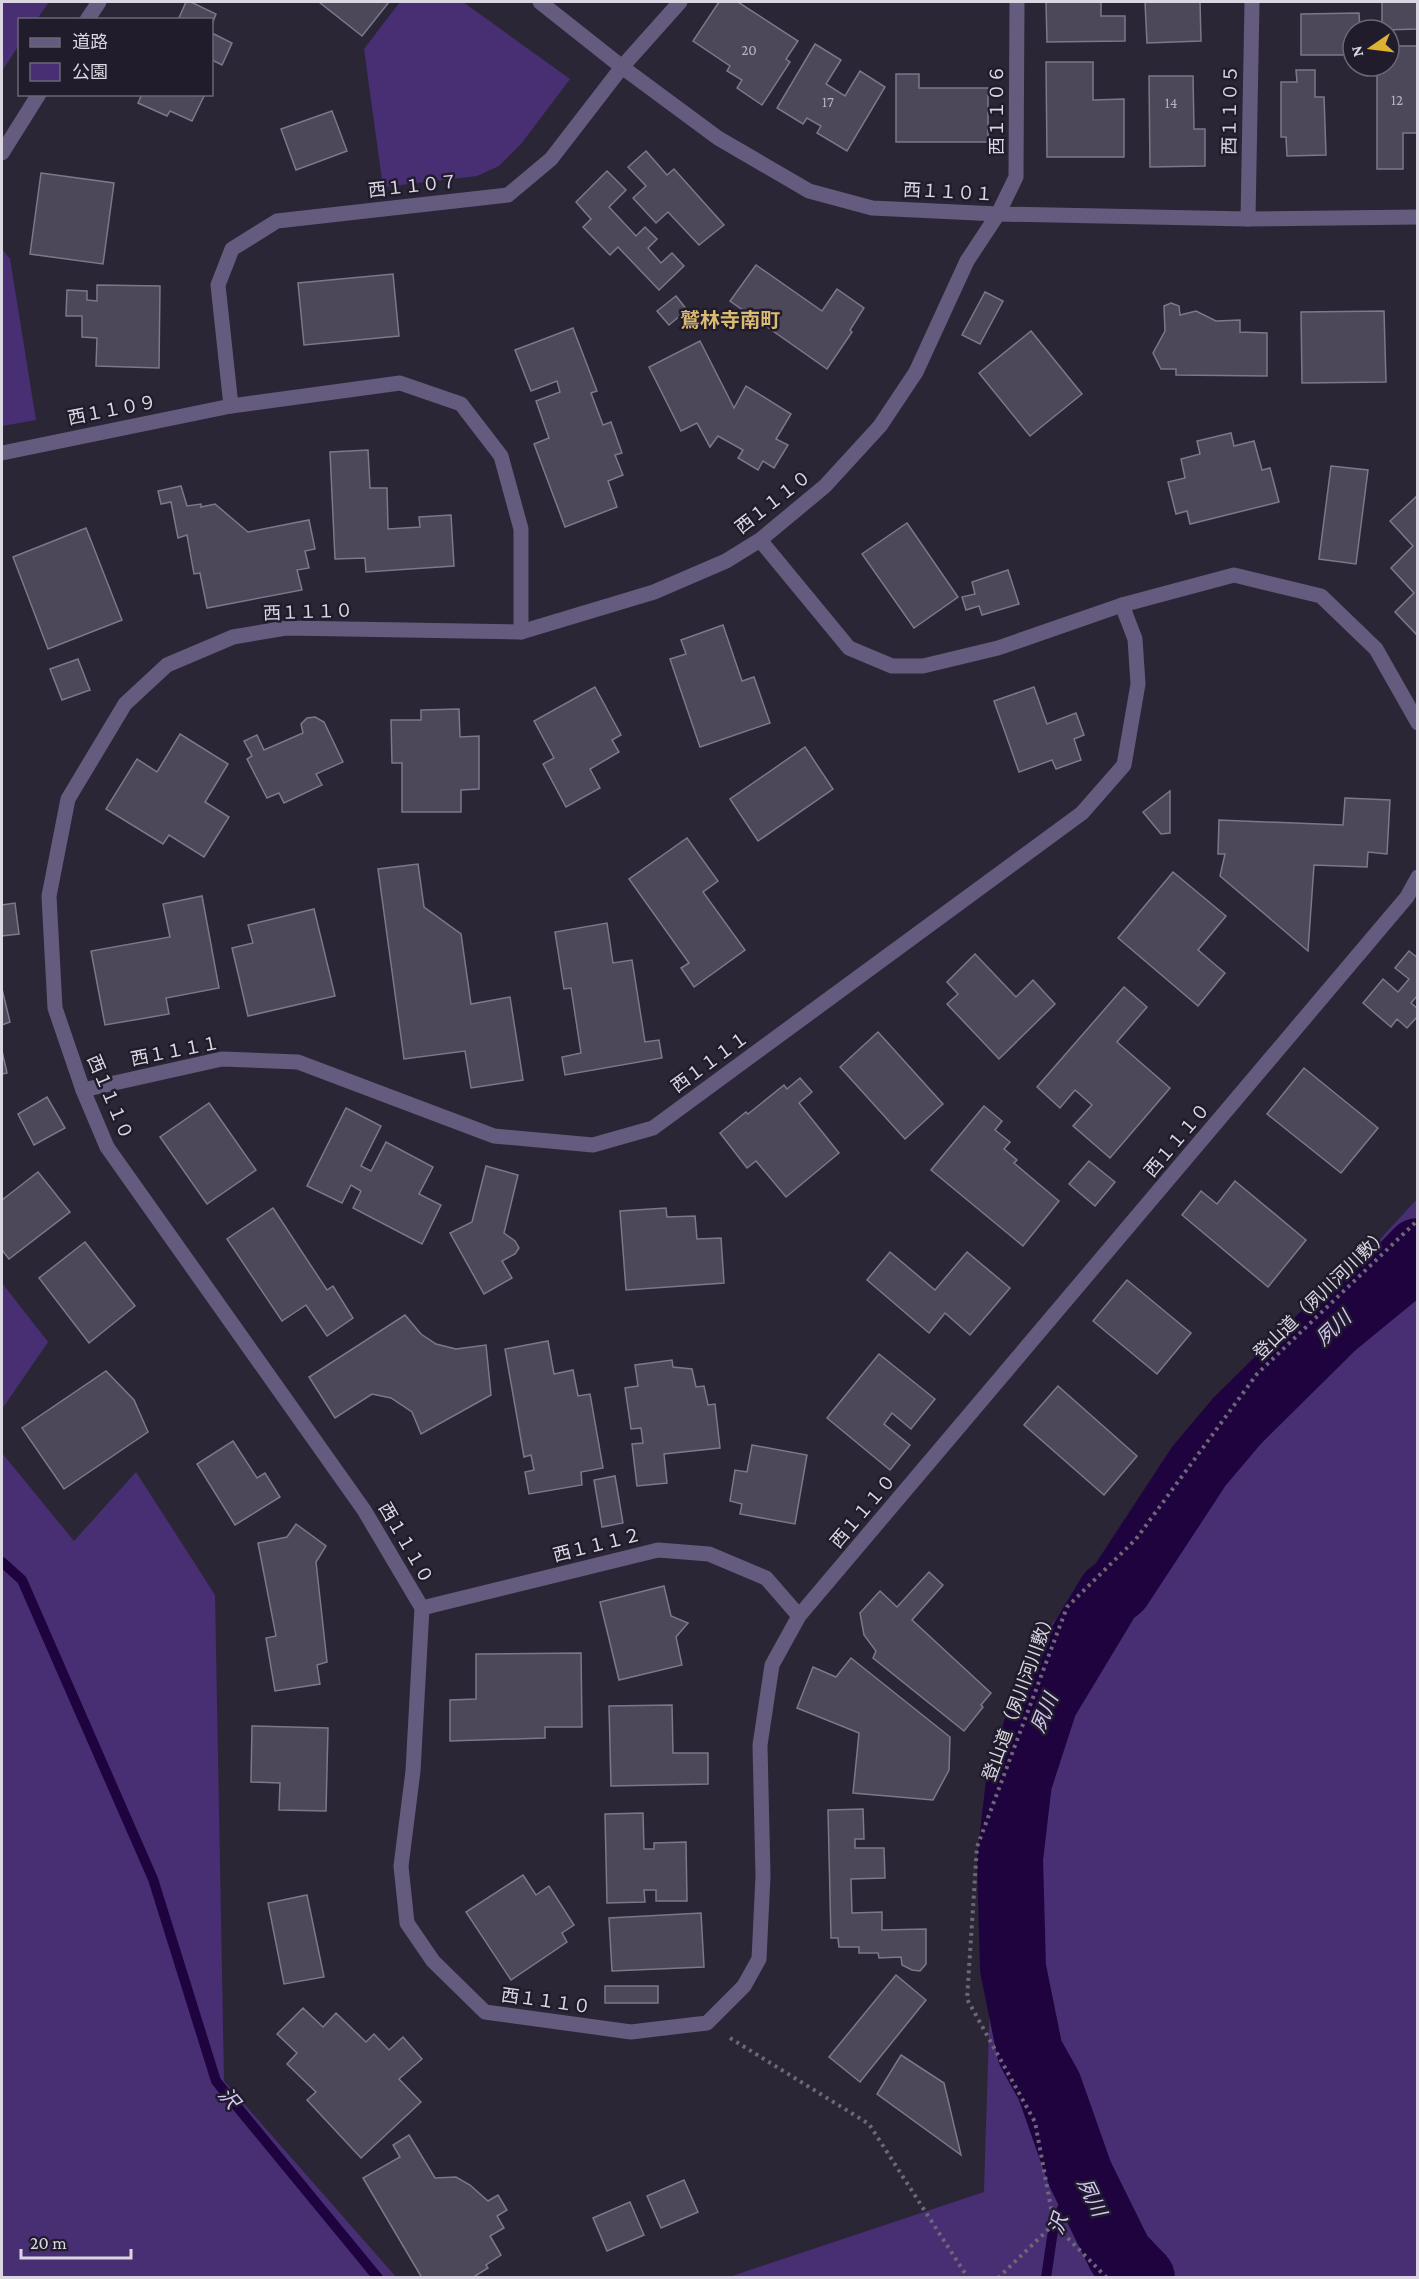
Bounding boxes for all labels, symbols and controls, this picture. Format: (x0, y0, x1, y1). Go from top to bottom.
legend (18, 18, 213, 96)
north arrow (1341, 18, 1401, 78)
text: 道路 (72, 32, 108, 52)
house number: 20 (741, 42, 757, 58)
text: N (1347, 44, 1366, 59)
text: 公園 (72, 62, 108, 82)
street label: 西１１０６ (987, 65, 1007, 155)
street label: 西１１０５ (1219, 65, 1241, 155)
house number: 12 (1391, 92, 1403, 108)
house number: 17 (822, 94, 834, 110)
house number: 14 (1165, 95, 1177, 111)
street label: 西１１０７ (367, 171, 459, 201)
street label: 西１１０１ (903, 180, 993, 204)
district label: 鷲林寺南町 (680, 309, 780, 331)
street label: 西１１０９ (66, 392, 158, 428)
street label: 西１１１０ (731, 466, 815, 538)
street label: 西１１１０ (263, 600, 353, 624)
street label: 西１１１１ (668, 1027, 752, 1097)
street label: 西１１１１ (129, 1033, 221, 1069)
street label: 西１１１０ (83, 1052, 137, 1142)
street label: 西１１１０ (1140, 1099, 1214, 1181)
street label: 登山道（夙川河川敷） (1249, 1224, 1393, 1364)
water label: 夙川 (1310, 1306, 1356, 1350)
street label: 西１１１０ (826, 1470, 900, 1552)
street label: 西１１１０ (375, 1499, 437, 1587)
street label: 西１１１２ (551, 1524, 643, 1566)
street label: 登山道（夙川河川敷） (978, 1608, 1060, 1784)
water label: 夙川 (1025, 1690, 1063, 1736)
street label: 西１１１０ (500, 1985, 592, 2017)
water label: 沢 (214, 2083, 246, 2115)
water label: 夙川 (1073, 2174, 1112, 2222)
water label: 沢 (1044, 2208, 1072, 2237)
scale bar (21, 2222, 130, 2260)
text: 20 m (30, 2233, 67, 2253)

